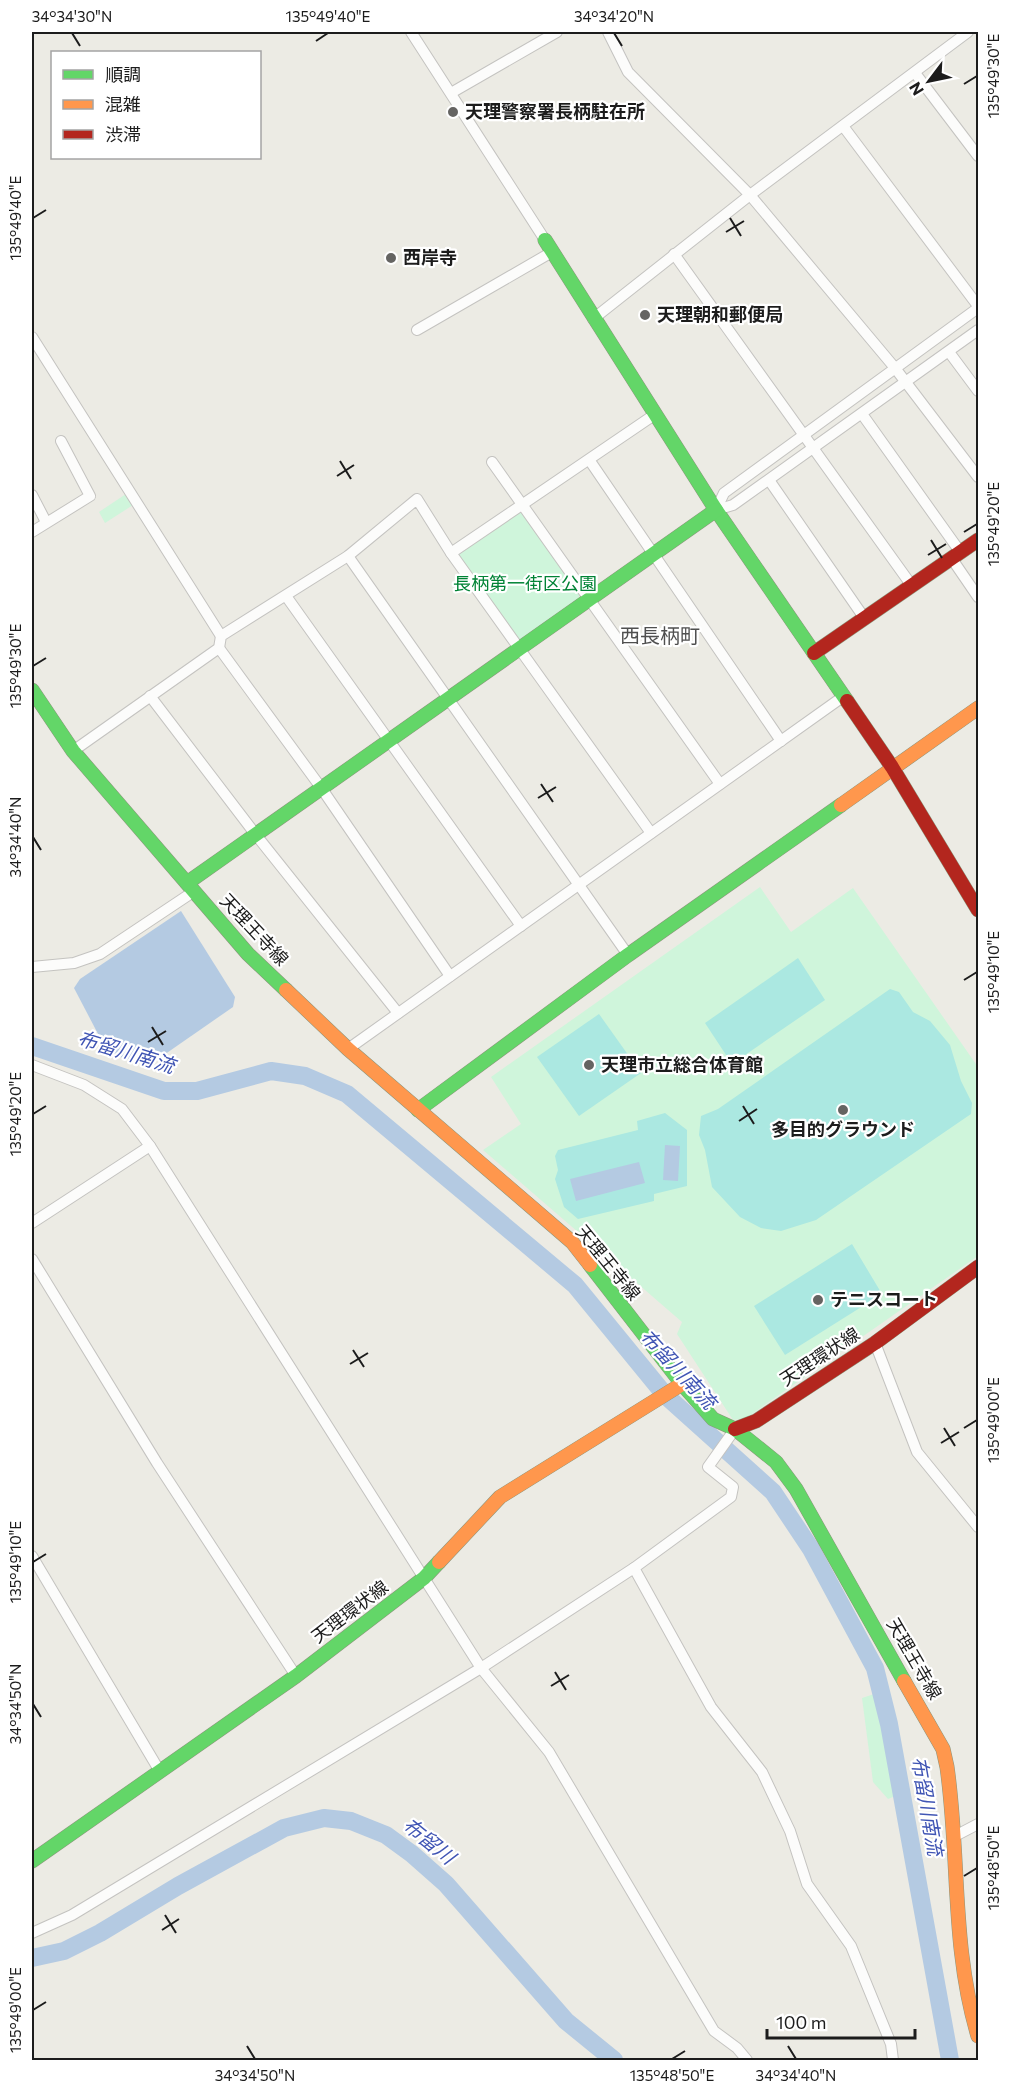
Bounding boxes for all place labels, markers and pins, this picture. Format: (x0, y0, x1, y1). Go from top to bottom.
place label: 天理警察署長柄駐在所 (465, 100, 645, 122)
marker: 天理警察署長柄駐在所 (446, 105, 460, 119)
place label: 西岸寺 (403, 246, 457, 268)
marker: 西岸寺 (384, 251, 398, 265)
place label: 天理朝和郵便局 (657, 303, 783, 325)
marker: 天理朝和郵便局 (638, 308, 652, 322)
place label: 天理市立総合体育館 (601, 1053, 763, 1075)
marker: 天理市立総合体育館 (582, 1058, 596, 1072)
marker: 多目的グラウンド (836, 1103, 850, 1117)
place label: 多目的グラウンド (771, 1118, 915, 1140)
place label: テニスコート (830, 1288, 938, 1310)
marker: テニスコート (811, 1293, 825, 1307)

